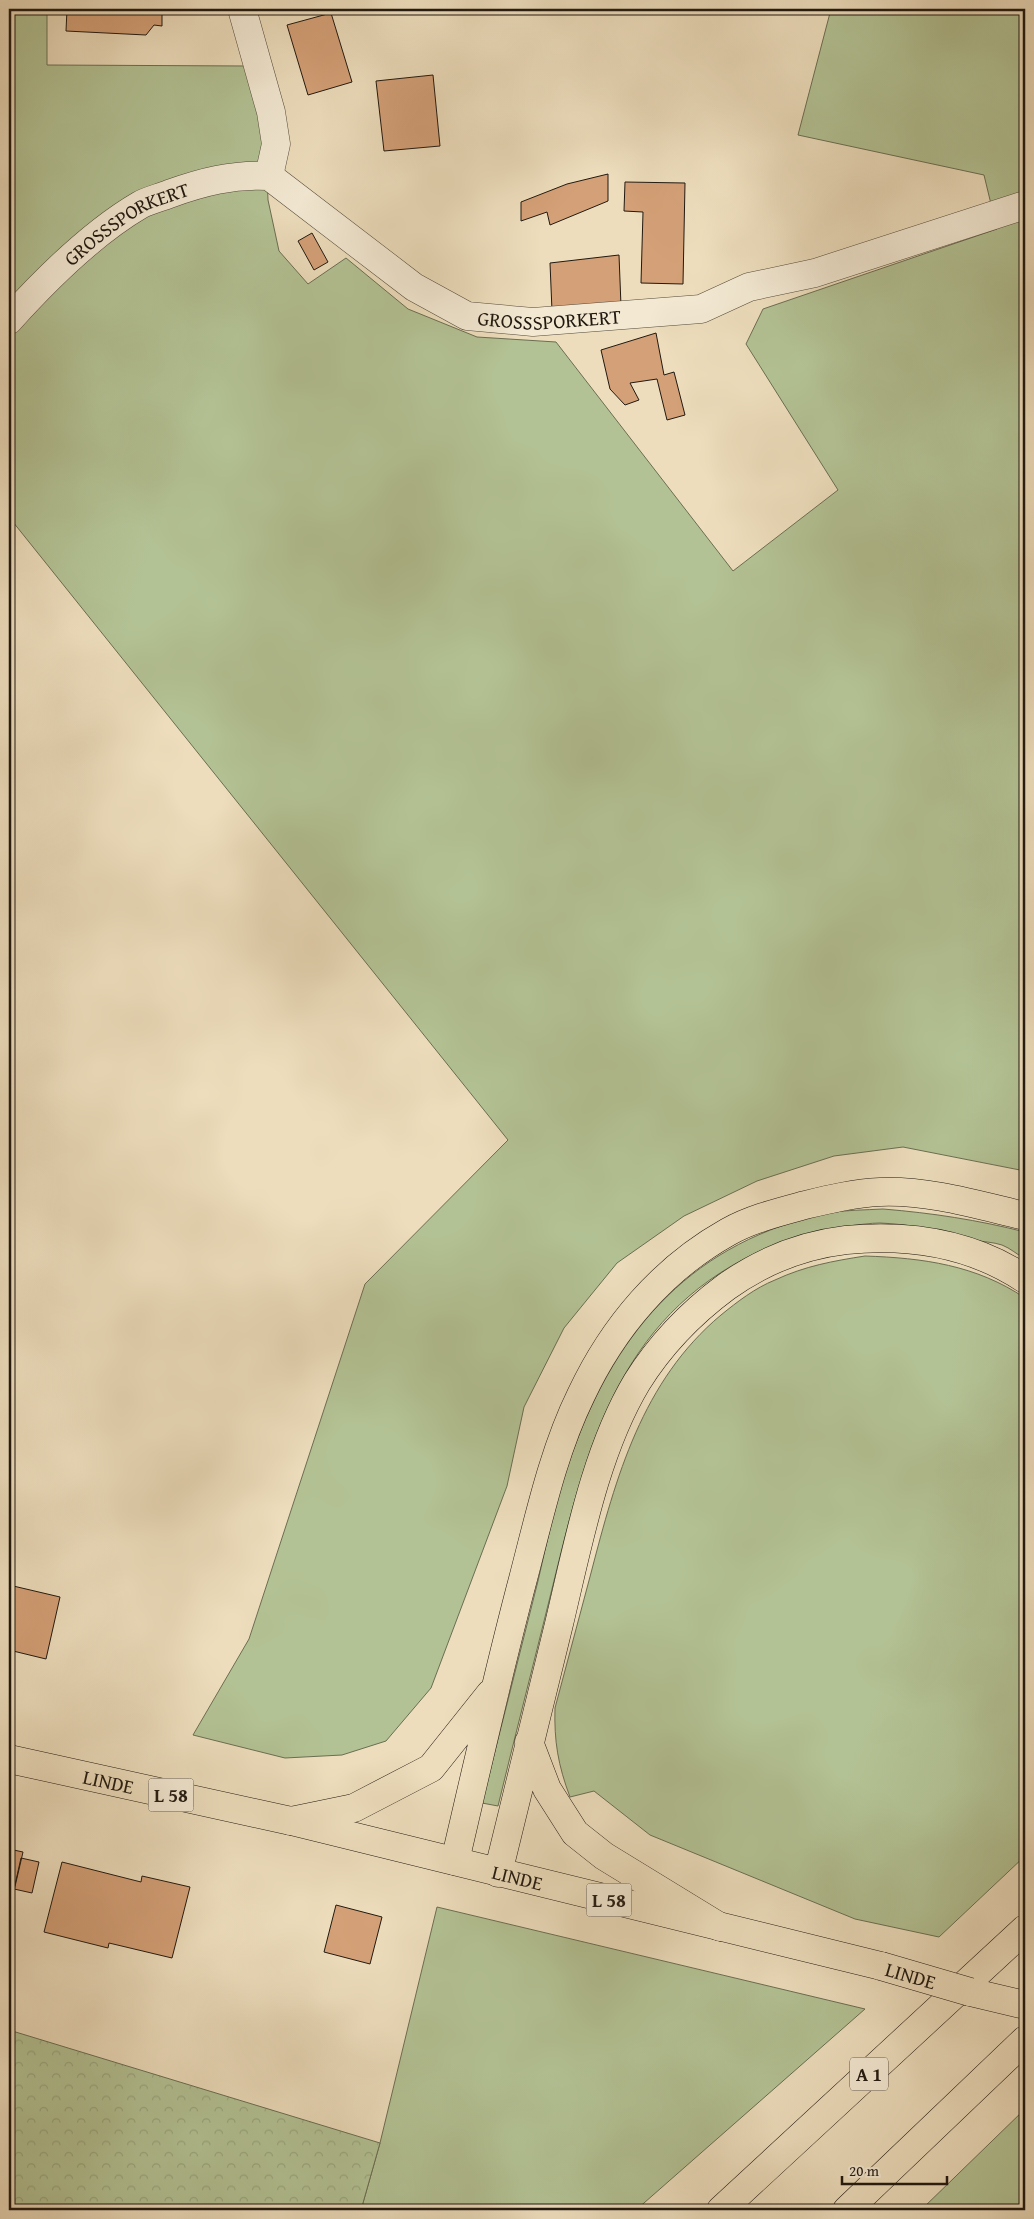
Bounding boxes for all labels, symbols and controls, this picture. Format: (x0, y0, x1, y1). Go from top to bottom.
street label: GROSSSPORKERT (57, 174, 192, 272)
street label: GROSSSPORKERT (477, 301, 622, 336)
street label: LINDE (80, 1761, 137, 1801)
road number: L 58 (148, 1778, 194, 1812)
street label: LINDE (489, 1856, 546, 1897)
road number: L 58 (586, 1884, 632, 1916)
street label: LINDE (882, 1954, 939, 1996)
road number: A 1 (850, 2058, 888, 2090)
scale bar (842, 2154, 946, 2186)
text: 20 m (849, 2160, 880, 2181)

